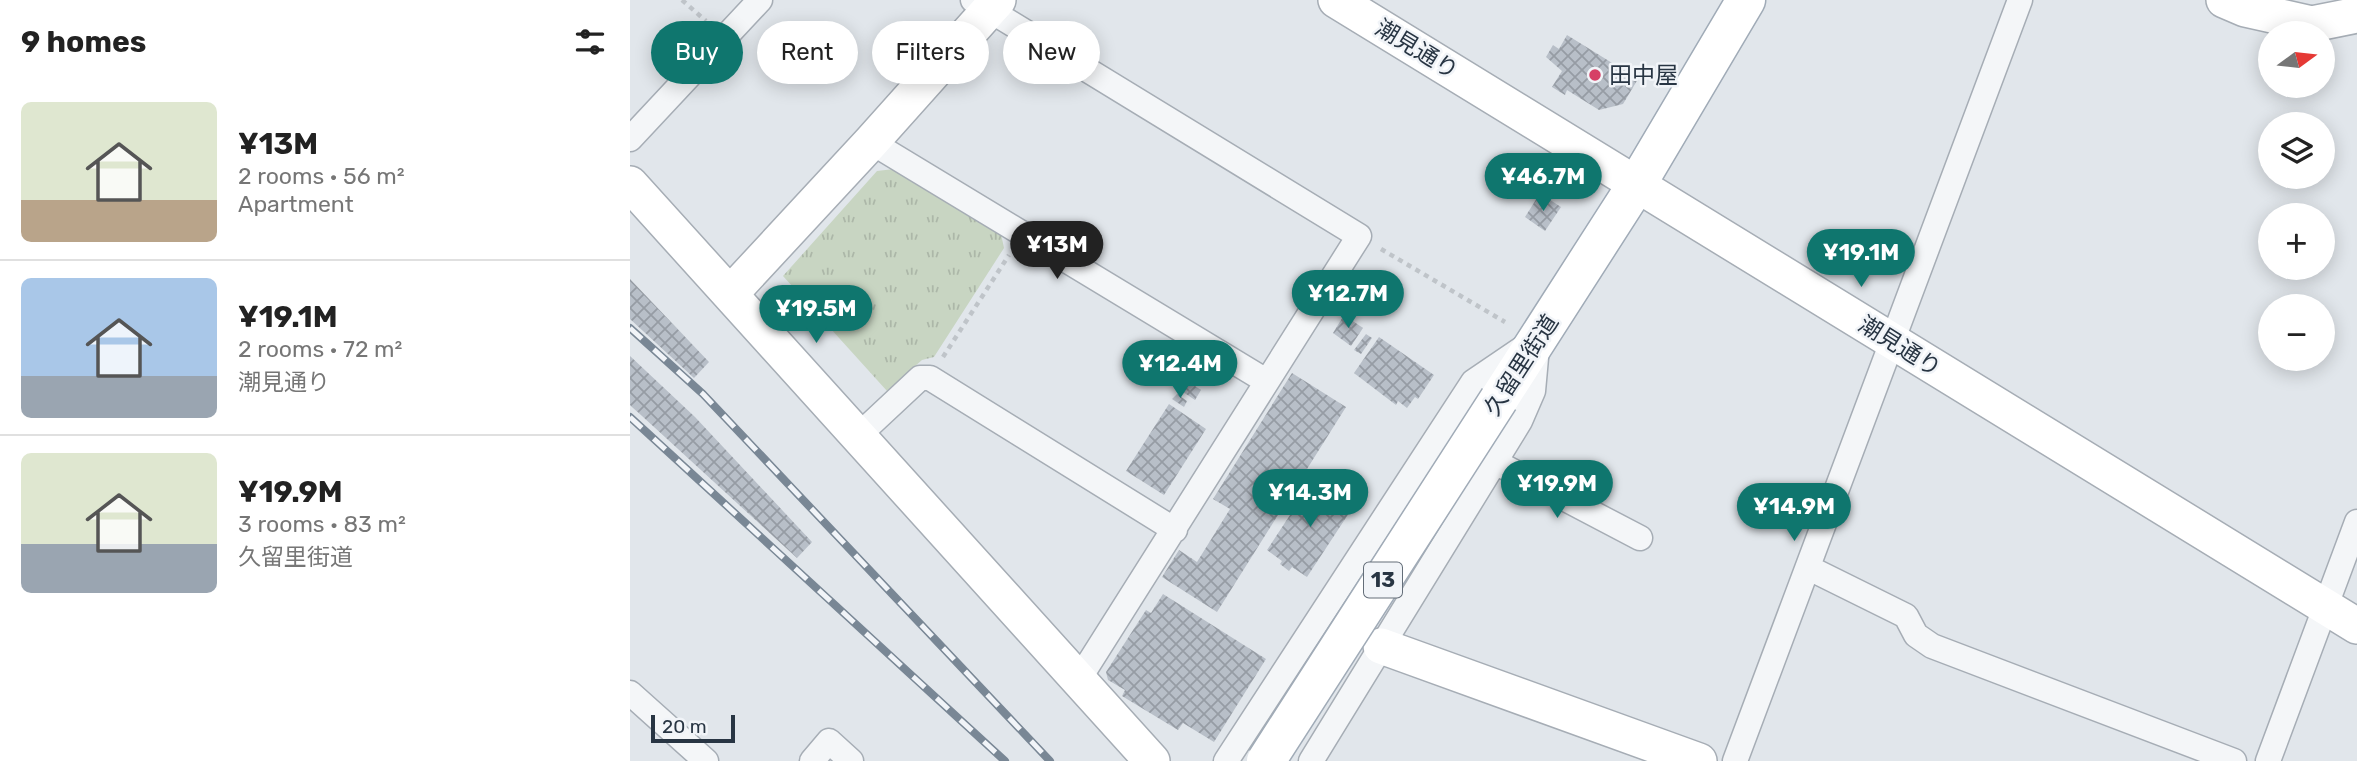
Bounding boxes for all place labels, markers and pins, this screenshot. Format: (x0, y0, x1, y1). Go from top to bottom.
place label: 田中屋 (1609, 61, 1678, 89)
marker: 田中屋 (1587, 67, 1603, 83)
pin: ¥46.7M (1486, 154, 1600, 213)
pin: ¥13M (1016, 222, 1098, 281)
pin: ¥19.1M (1804, 230, 1918, 289)
pin: ¥12.7M (1291, 270, 1405, 330)
pin: ¥19.5M (759, 286, 873, 345)
pin: ¥12.4M (1123, 340, 1237, 400)
pin: ¥19.9M (1500, 461, 1614, 520)
pin: ¥14.3M (1253, 470, 1367, 529)
pin: ¥14.9M (1737, 484, 1851, 543)

